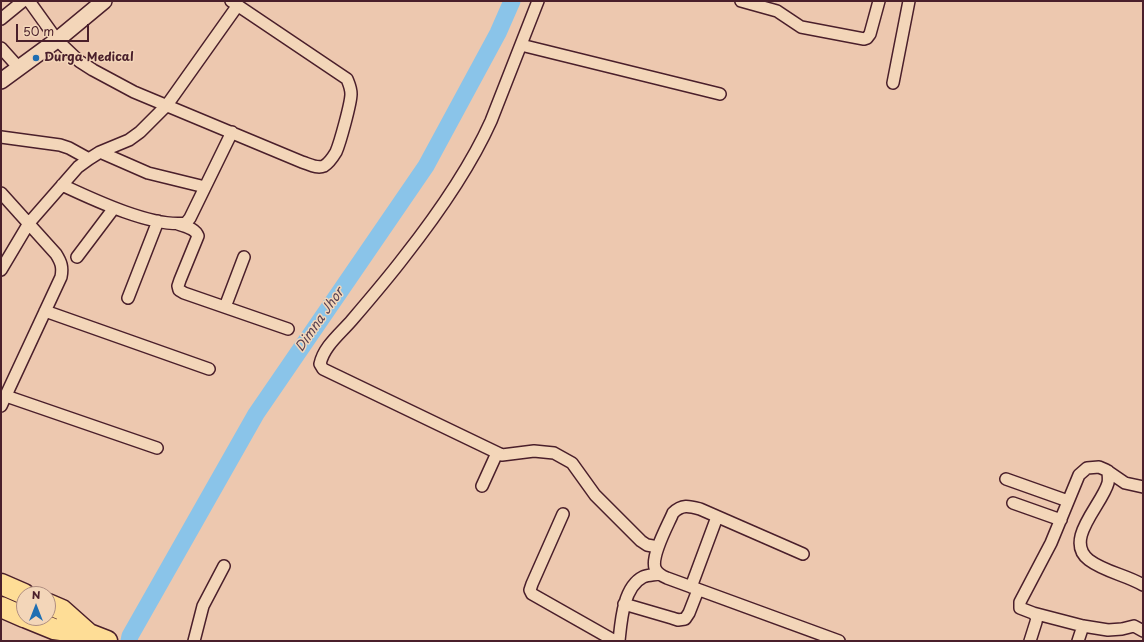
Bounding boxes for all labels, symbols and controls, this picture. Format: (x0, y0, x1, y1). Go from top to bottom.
scale bar (18, 16, 91, 42)
text: 50 m (23, 22, 54, 40)
place label: Durga Medical (44, 51, 134, 65)
marker: Durga Medical (31, 53, 41, 63)
water label: Dimna Jhor (292, 285, 348, 355)
north arrow (16, 586, 56, 626)
text: N (32, 586, 40, 603)

